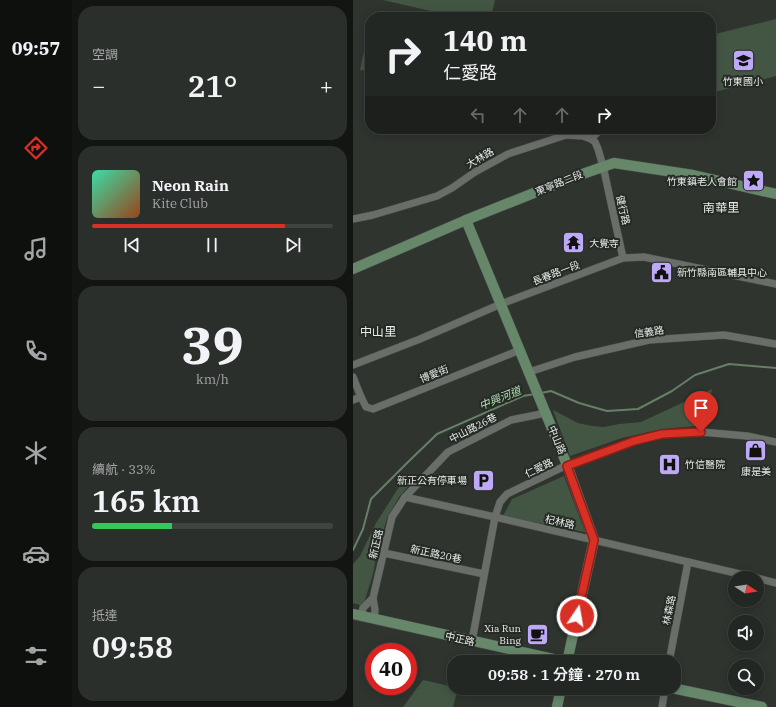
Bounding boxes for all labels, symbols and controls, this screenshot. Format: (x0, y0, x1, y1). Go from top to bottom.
text: 140 m (443, 22, 527, 59)
icon: right (377, 28, 429, 80)
text: 09:57 (12, 37, 60, 60)
text: 空調 (92, 46, 118, 63)
school or university icon: 竹東國小 (730, 48, 756, 74)
text: 仁愛路 (443, 61, 497, 84)
text: 21° (187, 66, 238, 105)
text: − (92, 71, 105, 100)
text: + (320, 71, 333, 100)
place label: 竹東國小 (723, 75, 763, 88)
icon: left (467, 104, 489, 126)
icon: ahead (509, 104, 531, 126)
icon: ahead (551, 104, 573, 126)
icon: right (593, 104, 615, 126)
icon: directions (22, 134, 50, 162)
street label: 大林路 (464, 145, 496, 171)
street label: 東寧路二段 (533, 168, 585, 198)
place icon: 竹東鎮老人會館 (740, 168, 766, 194)
place label: 竹東鎮老人會館 (667, 175, 737, 188)
text: Neon Rain (152, 176, 229, 195)
street label: 健行路 (613, 194, 633, 226)
text: Kite Club (152, 195, 208, 212)
district label: 南華里 (703, 200, 739, 215)
temple icon: 大覺寺 (560, 230, 586, 256)
icon: previous (121, 234, 143, 256)
icon: pause (201, 234, 223, 256)
icon: next (282, 234, 304, 256)
icon: music (22, 235, 50, 263)
place label: 大覺寺 (589, 237, 619, 250)
street label: 長春路一段 (530, 258, 582, 288)
public building icon: 新竹縣南區輔具中心 (649, 259, 675, 285)
place label: 新竹縣南區輔具中心 (677, 266, 767, 279)
text: 39 (181, 311, 244, 378)
street label: 信義路 (633, 323, 665, 341)
district label: 中山里 (360, 324, 396, 339)
icon: phone (22, 337, 50, 365)
street label: 博愛街 (418, 362, 450, 386)
text: km/h (196, 371, 229, 388)
water label: 中興河道 (477, 383, 525, 413)
pin (684, 391, 718, 432)
icon: arrive (690, 397, 712, 419)
street label: 中山路26巷 (447, 410, 499, 446)
street label: 中山路 (545, 424, 569, 456)
shop icon: 康是美 (743, 438, 769, 464)
icon: climate (22, 439, 50, 467)
hospital icon: 竹信醫院 (656, 451, 682, 477)
street label: 仁愛路 (523, 456, 555, 480)
place label: 竹信醫院 (685, 458, 725, 471)
text: 續航 · 33% (92, 461, 156, 478)
place label: 康是美 (741, 465, 771, 478)
parking icon: 新正公有停車場 (470, 467, 496, 493)
place label: 新正公有停車場 (397, 474, 467, 487)
text: 165 km (92, 481, 200, 520)
street label: 杞林路 (544, 512, 576, 532)
street label: 新正路 (366, 528, 386, 560)
icon: car (22, 540, 50, 568)
street label: 新正路20巷 (409, 542, 463, 566)
north arrow (728, 571, 764, 607)
map controls (728, 571, 764, 695)
street label: 林森路 (660, 594, 678, 626)
position arrow (556, 595, 598, 637)
text: 抵達 (92, 607, 118, 624)
button: sound (728, 615, 764, 651)
cafe icon: Xia Run Bing (524, 621, 550, 647)
place label: Xia Run Bing (484, 622, 522, 647)
text: 09:58 (92, 627, 173, 666)
street label: 中正路 (444, 629, 476, 649)
icon: filters (22, 642, 50, 670)
speed limit sign: 40 (365, 643, 417, 695)
button: search (728, 659, 764, 695)
text: 09:58 · 1 分鐘 · 270 m (488, 665, 640, 684)

